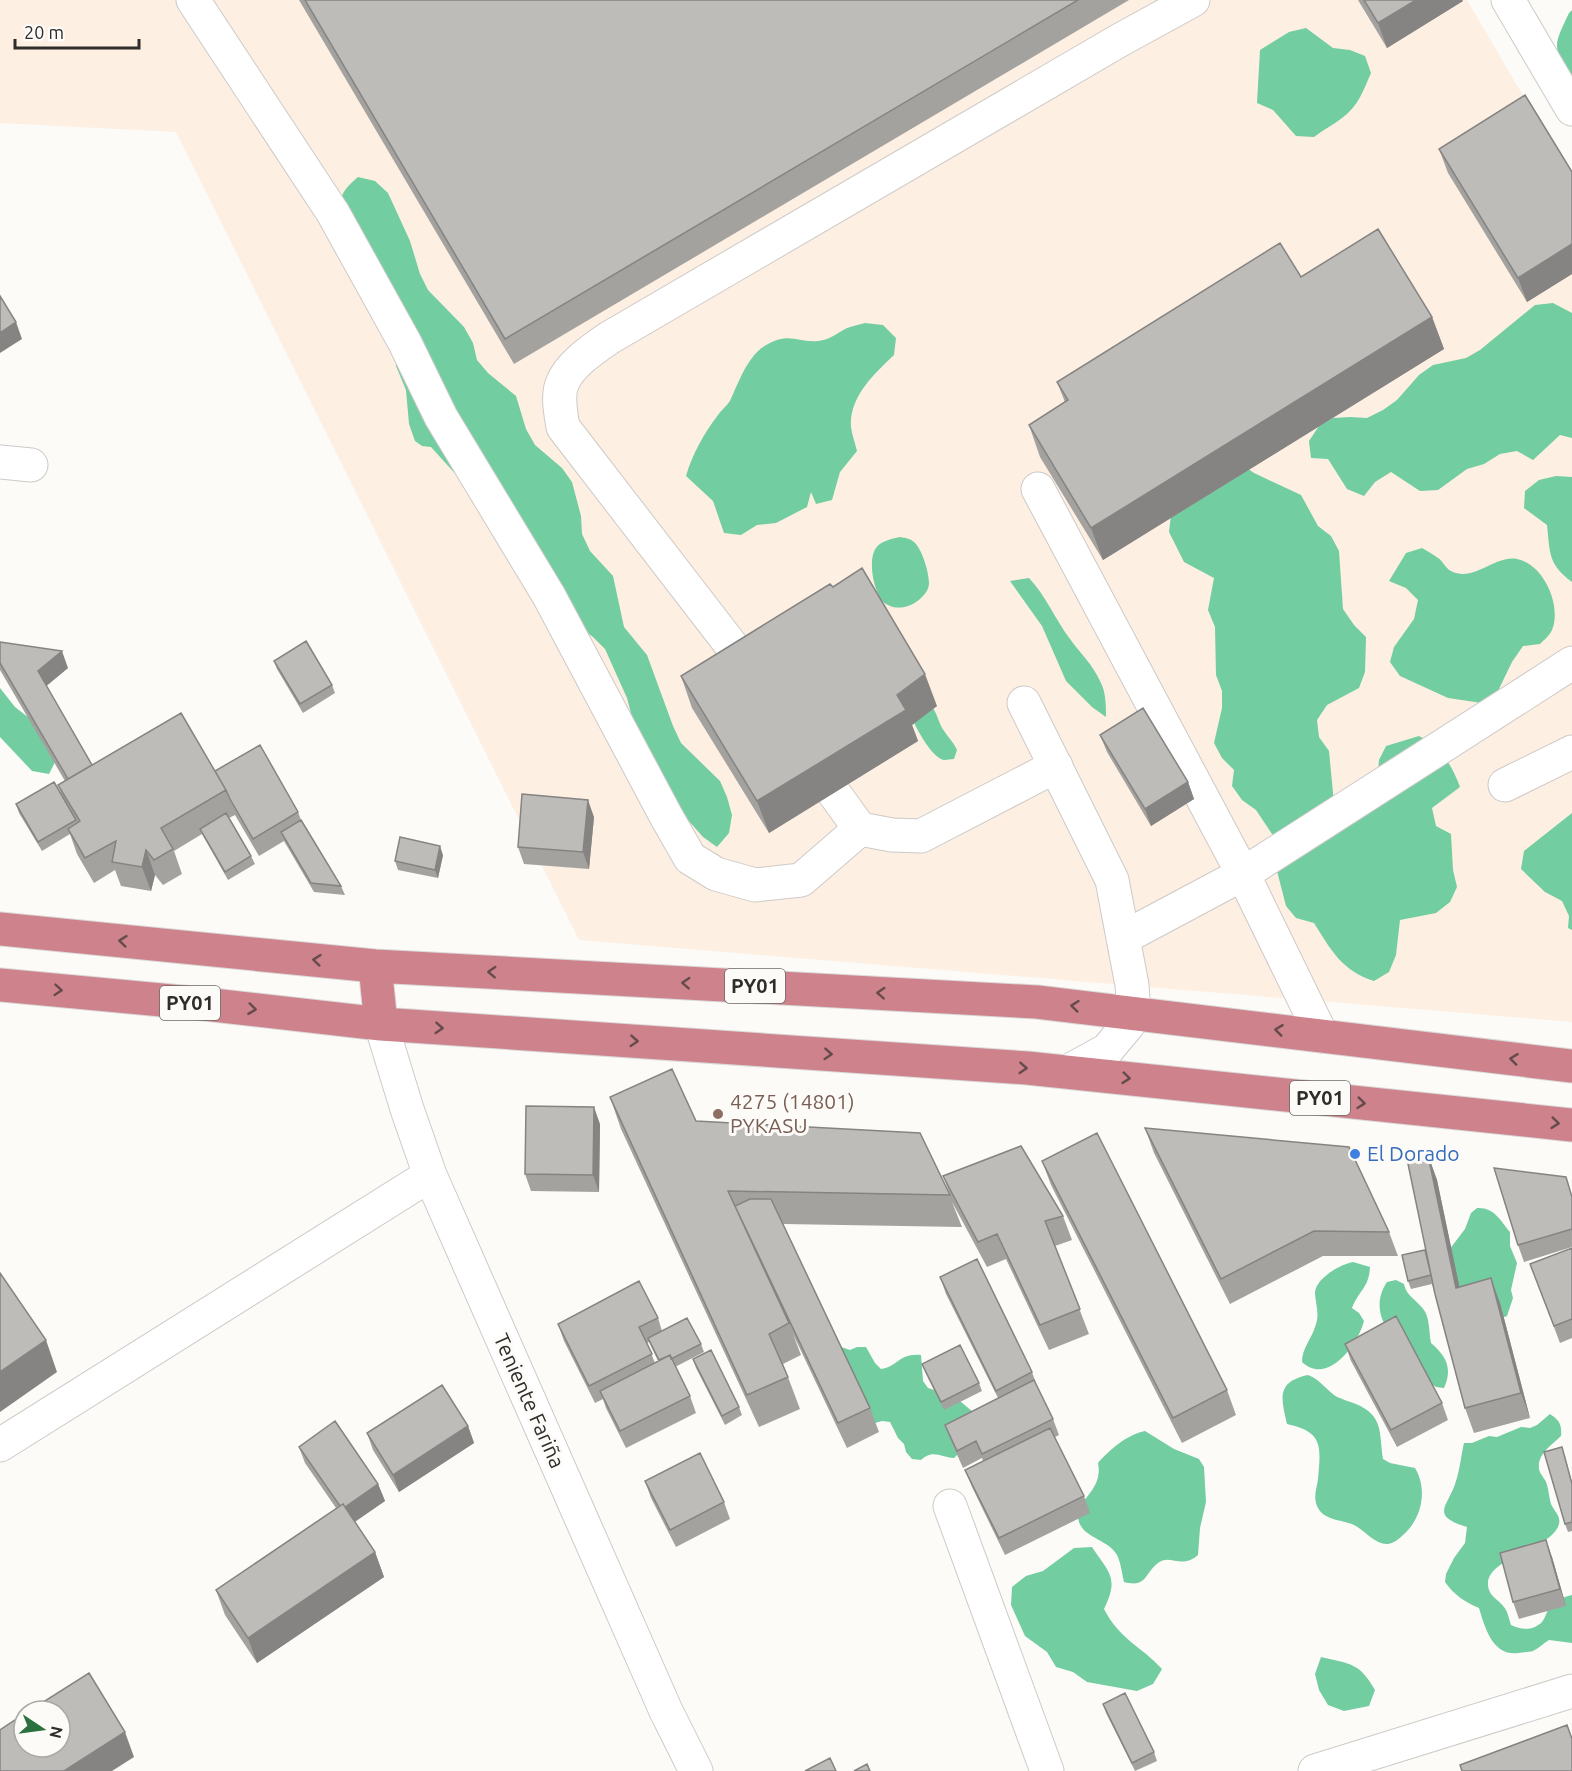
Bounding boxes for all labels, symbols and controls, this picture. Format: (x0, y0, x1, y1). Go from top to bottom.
scale bar (15, 12, 140, 50)
text: 20 m (24, 22, 64, 42)
one-way arrow (118, 935, 127, 948)
one-way arrow (312, 954, 321, 967)
one-way arrow (487, 966, 496, 979)
road number: PY01 (725, 969, 785, 1003)
one-way arrow (682, 976, 691, 989)
one-way arrow (54, 983, 63, 996)
road number: PY01 (160, 986, 220, 1020)
one-way arrow (876, 987, 885, 1000)
one-way arrow (1071, 1000, 1080, 1013)
one-way arrow (248, 1003, 257, 1015)
one-way arrow (434, 1021, 444, 1034)
one-way arrow (1274, 1025, 1283, 1037)
one-way arrow (629, 1034, 638, 1047)
one-way arrow (824, 1048, 833, 1061)
one-way arrow (1509, 1053, 1518, 1065)
one-way arrow (1018, 1061, 1027, 1074)
one-way arrow (1121, 1071, 1130, 1084)
road number: PY01 (1290, 1081, 1350, 1115)
place label: 4275 (14801) PYKASU (730, 1089, 855, 1137)
one-way arrow (1357, 1096, 1366, 1109)
marker: 4275 (14801) PYKASU (711, 1107, 725, 1121)
one-way arrow (1551, 1117, 1560, 1129)
place label: El Dorado (1367, 1141, 1460, 1165)
marker: El Dorado (1348, 1147, 1362, 1161)
street label: Teniente Fariña (490, 1330, 570, 1471)
north arrow (12, 1699, 72, 1759)
text: N (47, 1725, 67, 1740)

